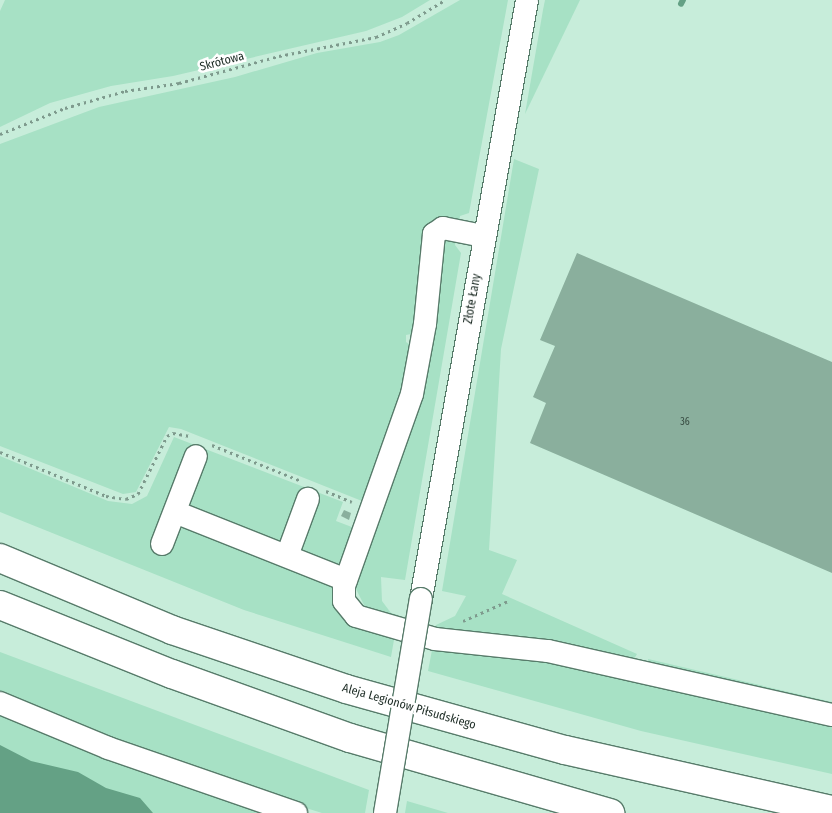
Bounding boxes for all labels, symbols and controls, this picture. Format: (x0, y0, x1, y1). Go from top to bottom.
street label: Skrótowa (198, 49, 246, 75)
street label: Złote Łany (462, 273, 484, 325)
house number: 36 (680, 417, 690, 429)
street label: Aleja Legionów Piłsudskiego (340, 681, 478, 733)

